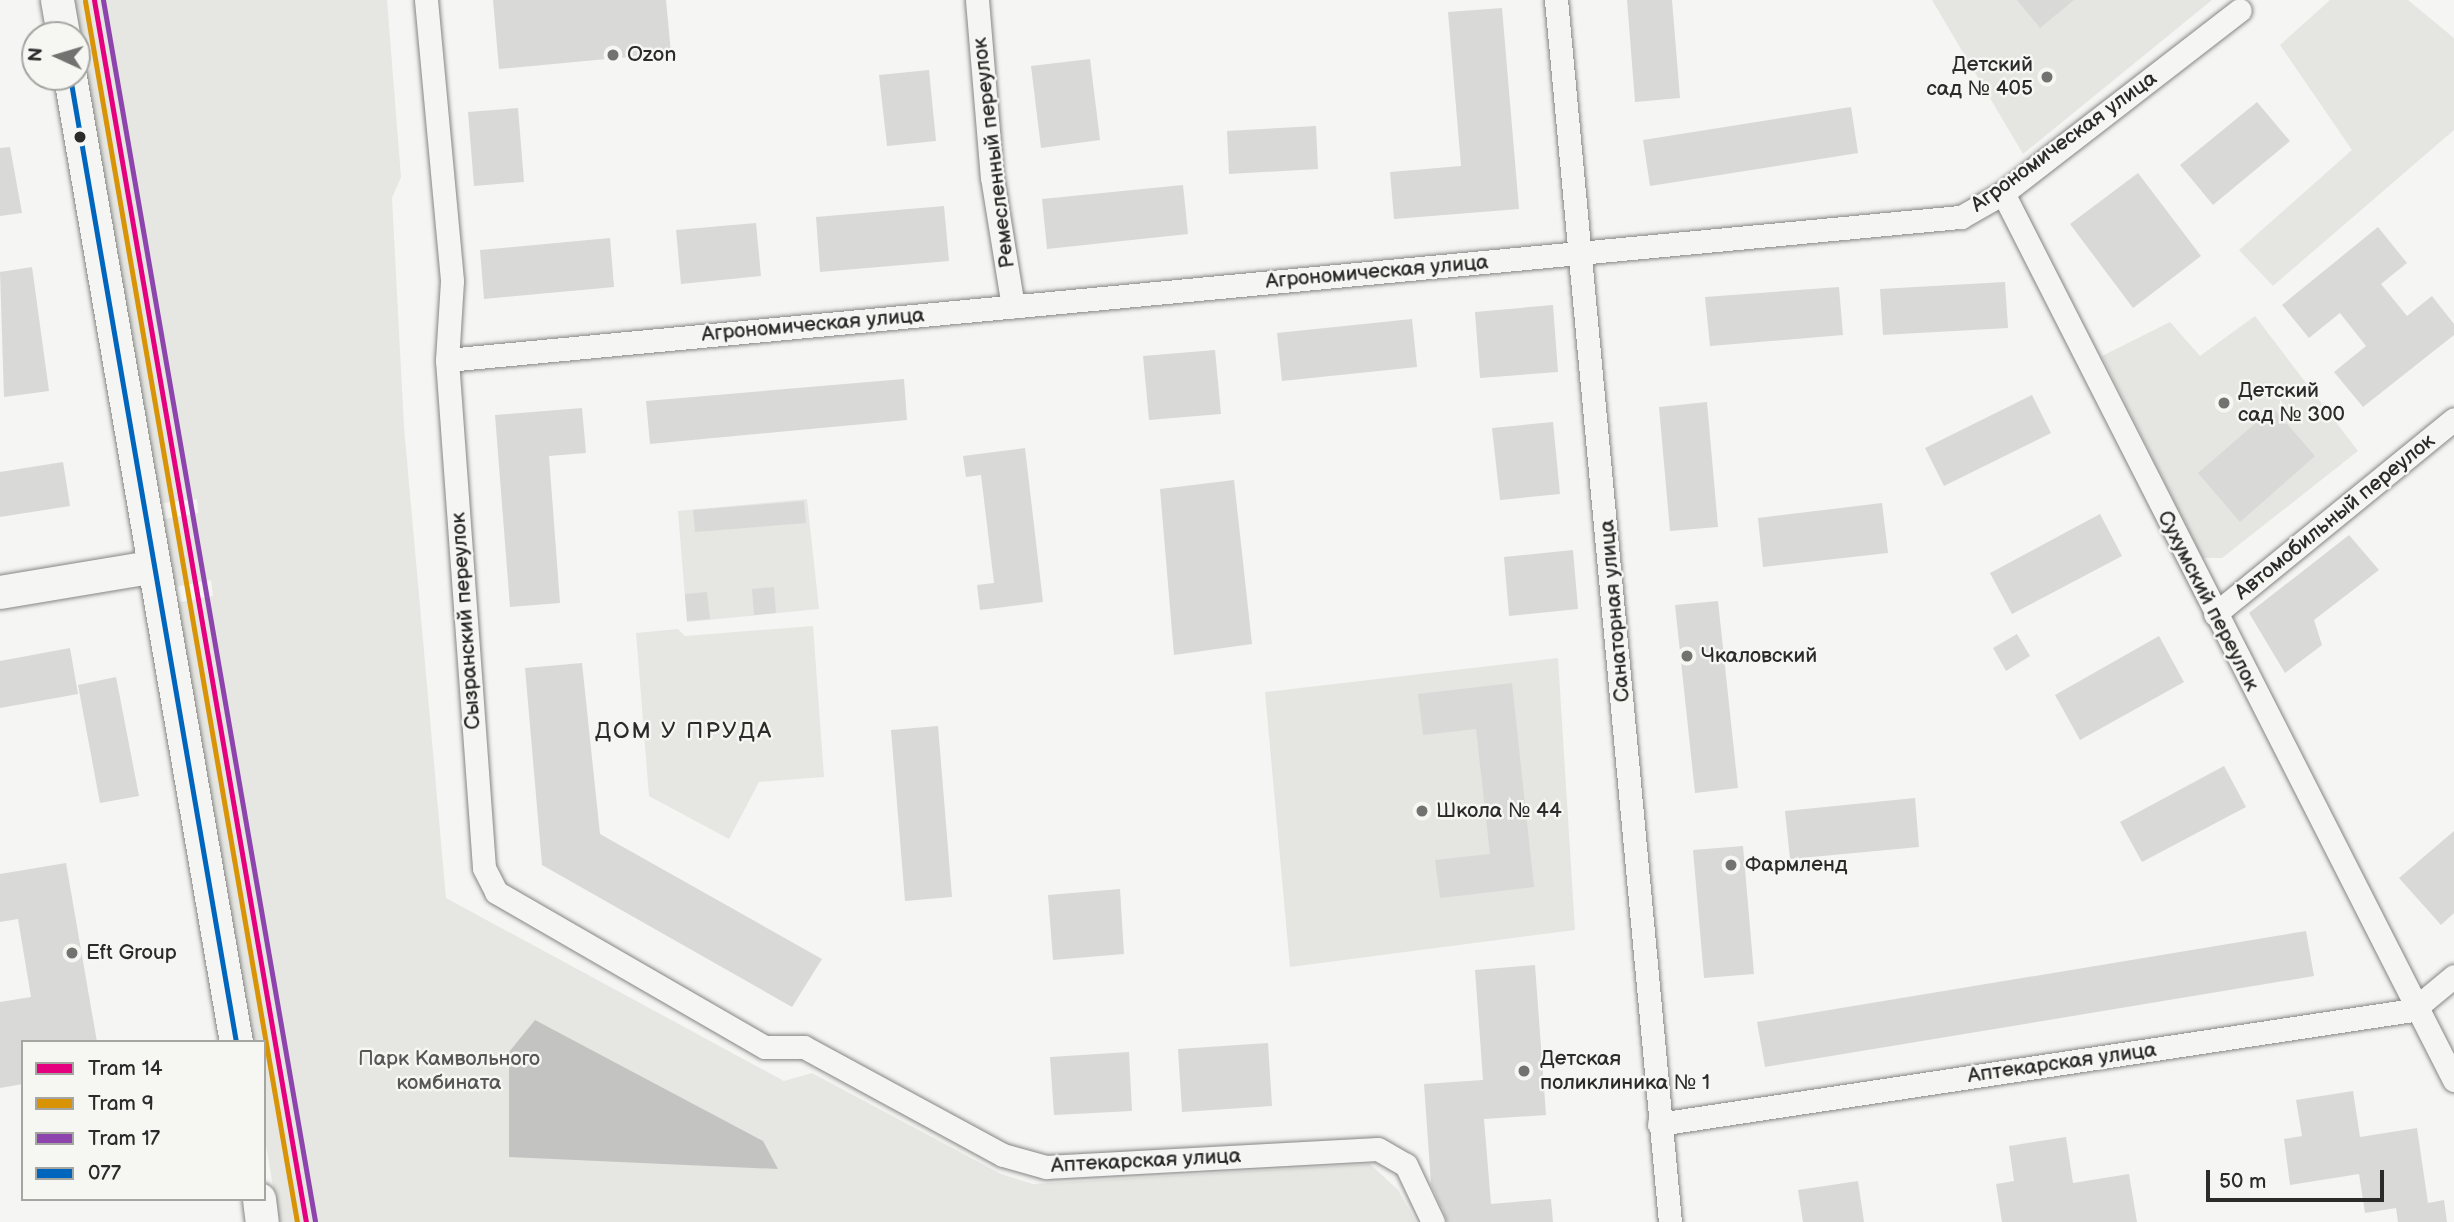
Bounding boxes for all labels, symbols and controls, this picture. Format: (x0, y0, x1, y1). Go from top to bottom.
north arrow (21, 21, 91, 91)
street label: Ремесленный переулок (967, 36, 1021, 270)
place label: Ozon (627, 42, 676, 68)
text: N (25, 47, 49, 63)
marker: Ozon (605, 47, 621, 63)
place label: Детский сад № 405 (1926, 52, 2033, 102)
street label: Агрономическая улица (1966, 66, 2162, 218)
marker: Детский сад № 405 (2039, 69, 2055, 85)
unlabelled marker (73, 130, 87, 144)
street label: Агрономическая улица (1264, 250, 1490, 294)
street label: Агрономическая улица (700, 303, 926, 347)
place label: Детский сад № 300 (2238, 378, 2345, 428)
marker: Детский сад № 300 (2216, 395, 2232, 411)
street label: Автомобильный переулок (2230, 428, 2440, 606)
street label: Сухумский переулок (2152, 507, 2264, 695)
street label: Сызранский переулок (446, 512, 486, 730)
street label: Санаторная улица (1594, 519, 1636, 703)
place label: Чкаловский (1701, 643, 1817, 669)
marker: Чкаловский (1679, 648, 1695, 664)
district label: ДОМ У ПРУДА (596, 717, 772, 745)
place label: Школа № 44 (1436, 798, 1562, 824)
marker: Школа № 44 (1414, 803, 1430, 819)
place label: Фармленд (1745, 852, 1848, 878)
marker: Фармленд (1723, 857, 1739, 873)
place label: Eft Group (86, 940, 177, 966)
marker: Eft Group (64, 945, 80, 961)
street label: Аптекарская улица (1966, 1037, 2158, 1089)
legend (21, 1040, 266, 1201)
park label: Парк Камвольного комбината (358, 1046, 540, 1096)
place label: Детская поликлиника № 1 (1540, 1046, 1710, 1096)
text: Tram 14 (88, 1056, 163, 1081)
marker: Детская поликлиника № 1 (1514, 1061, 1534, 1081)
text: Tram 9 (88, 1091, 154, 1116)
text: Tram 17 (88, 1126, 160, 1151)
street label: Аптекарская улица (1050, 1143, 1242, 1179)
scale bar (2209, 1156, 2388, 1200)
text: 077 (88, 1161, 121, 1186)
text: 50 m (2219, 1169, 2266, 1194)

